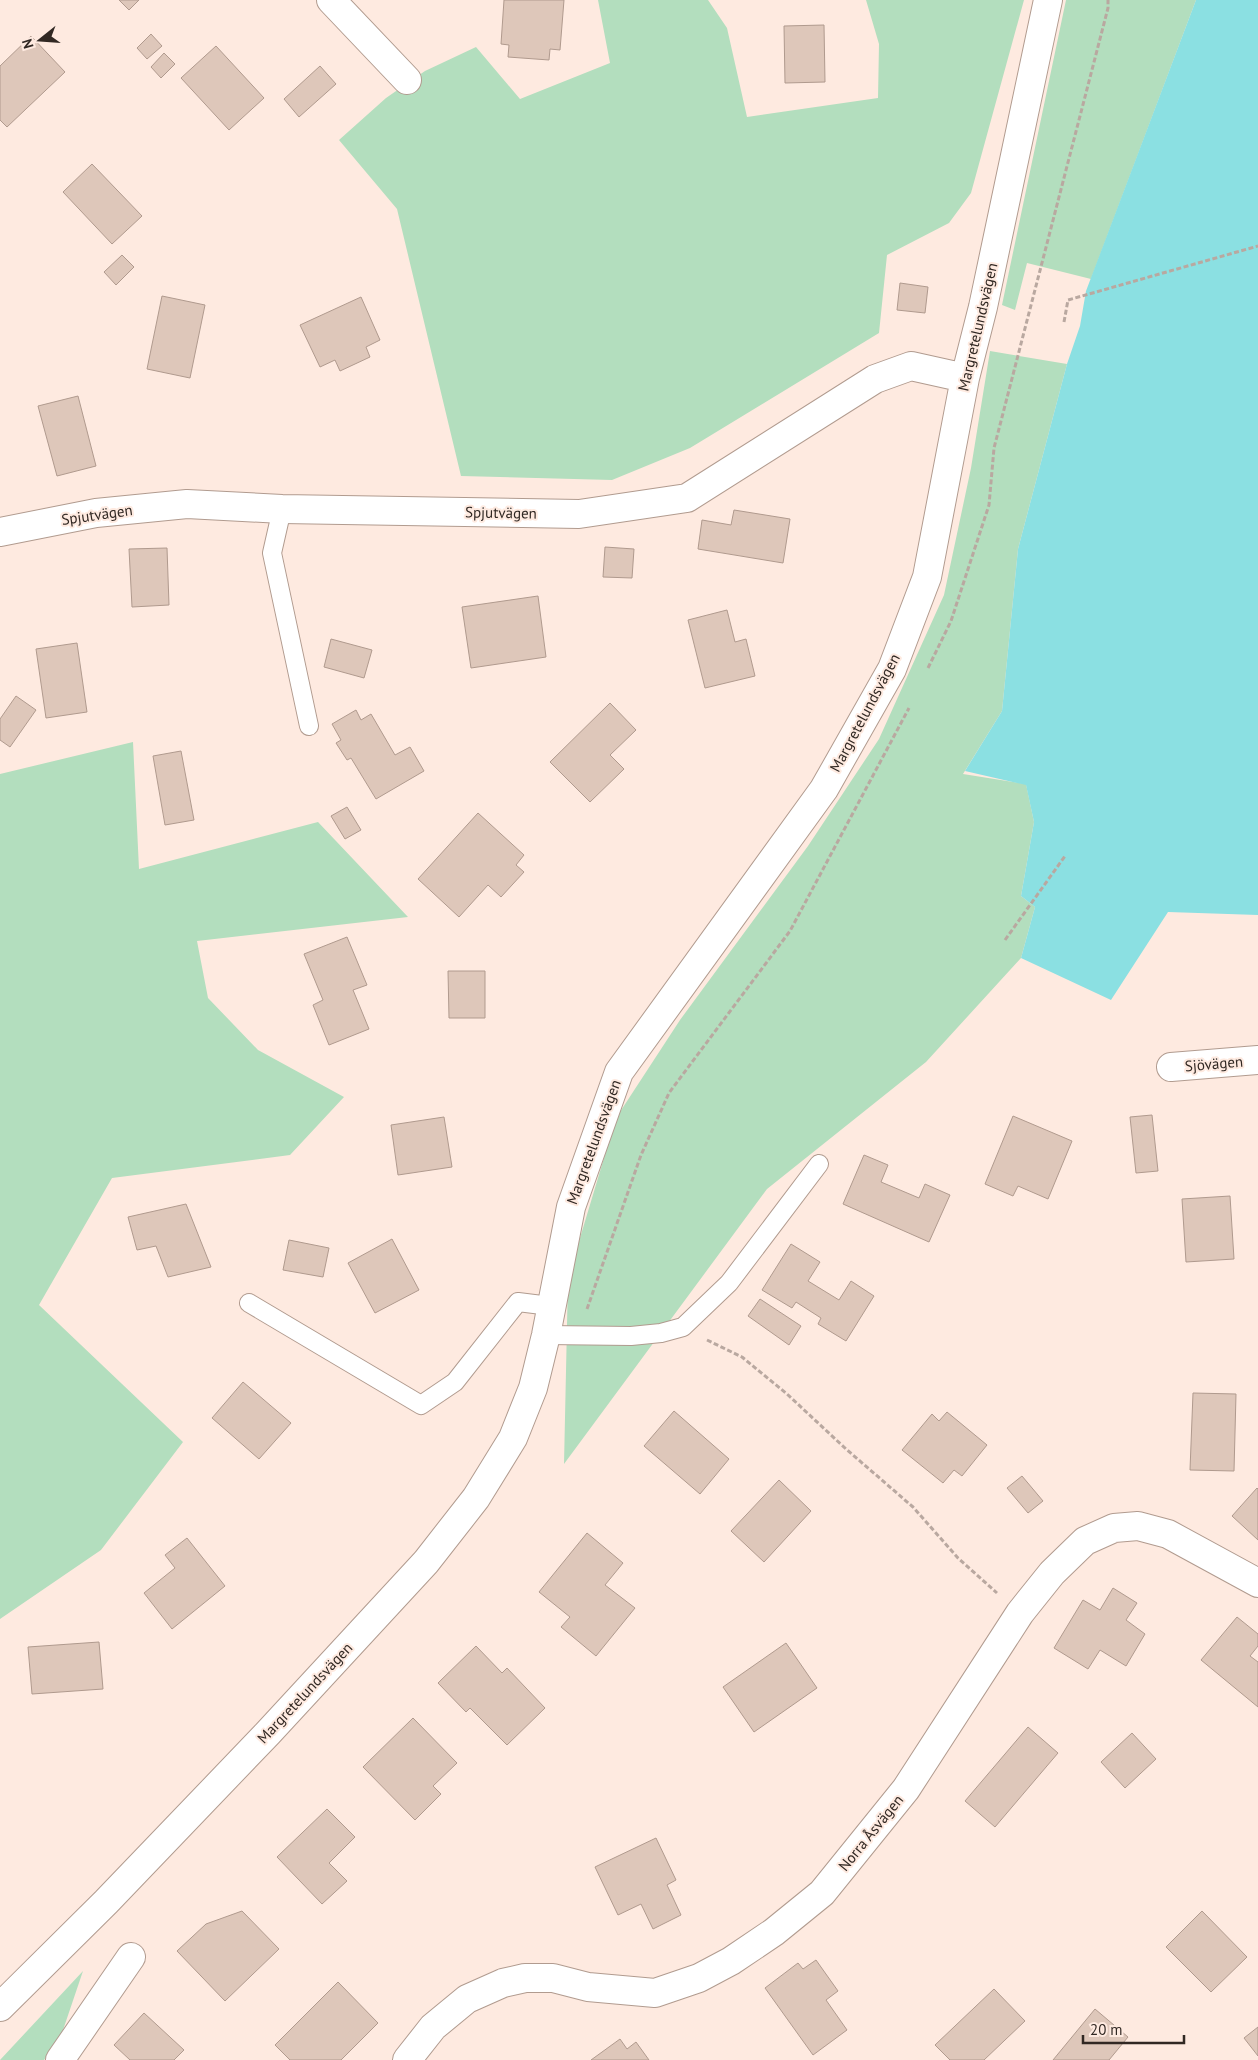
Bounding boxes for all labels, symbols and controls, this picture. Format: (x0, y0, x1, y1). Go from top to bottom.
north arrow (15, 15, 65, 65)
text: N (18, 37, 38, 51)
street label: Margretelundsvägen (953, 261, 1002, 393)
street label: Spjutvägen (60, 500, 134, 529)
street label: Spjutvägen (465, 502, 537, 523)
street label: Margretelundsvägen (825, 650, 904, 775)
street label: Sjövägen (1184, 1051, 1244, 1076)
street label: Margretelundsvägen (562, 1077, 625, 1207)
street label: Margretelundsvägen (253, 1638, 356, 1747)
street label: Norra Åsvägen (834, 1791, 907, 1875)
scale bar (1083, 2012, 1184, 2044)
text: 20 m (1090, 2020, 1123, 2039)

